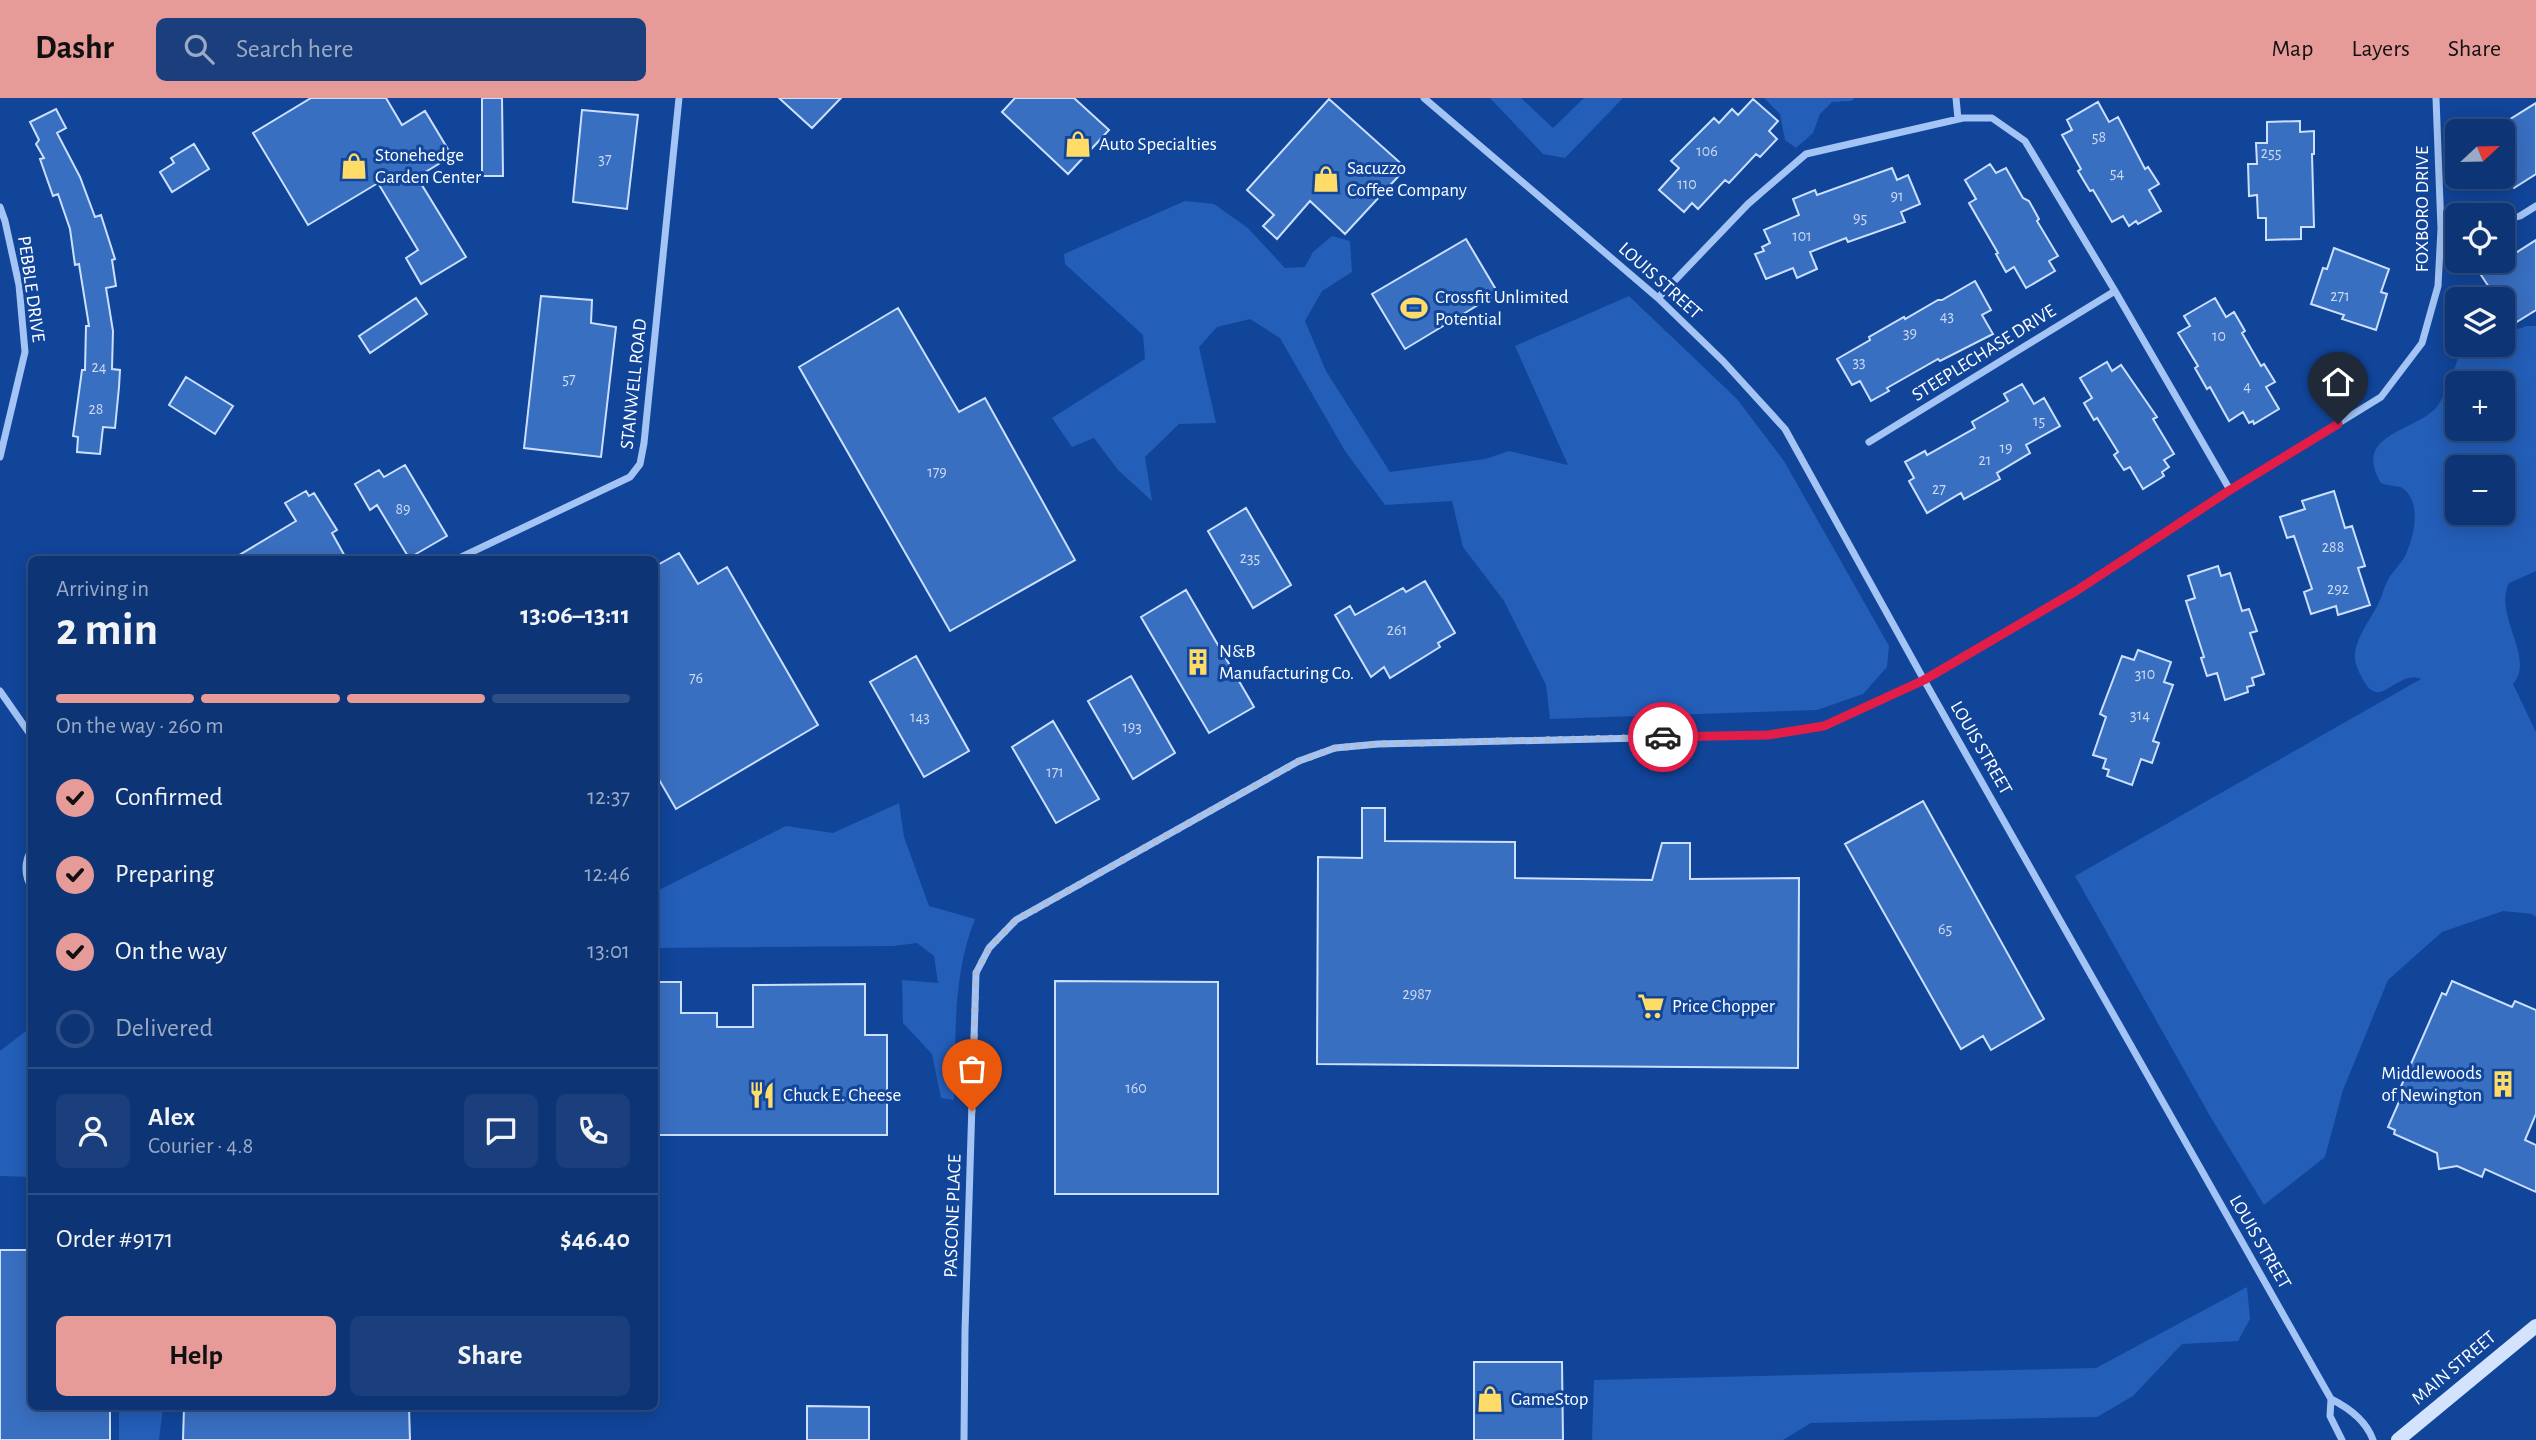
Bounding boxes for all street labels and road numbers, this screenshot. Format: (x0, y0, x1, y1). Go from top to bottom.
street label: FOXBORO DRIVE (2413, 146, 2432, 272)
street label: PEBBLE DRIVE (14, 235, 48, 343)
street label: LOUIS STREET (1615, 239, 1705, 323)
street label: STEEPLECHASE DRIVE (1909, 301, 2059, 405)
street label: STANWELL ROAD (618, 318, 650, 450)
street label: LOUIS STREET (1947, 698, 2015, 798)
street label: PASCONE PLACE (941, 1154, 965, 1278)
street label: LOUIS STREET (2226, 1192, 2294, 1292)
street label: MAIN STREET (2408, 1328, 2500, 1408)

